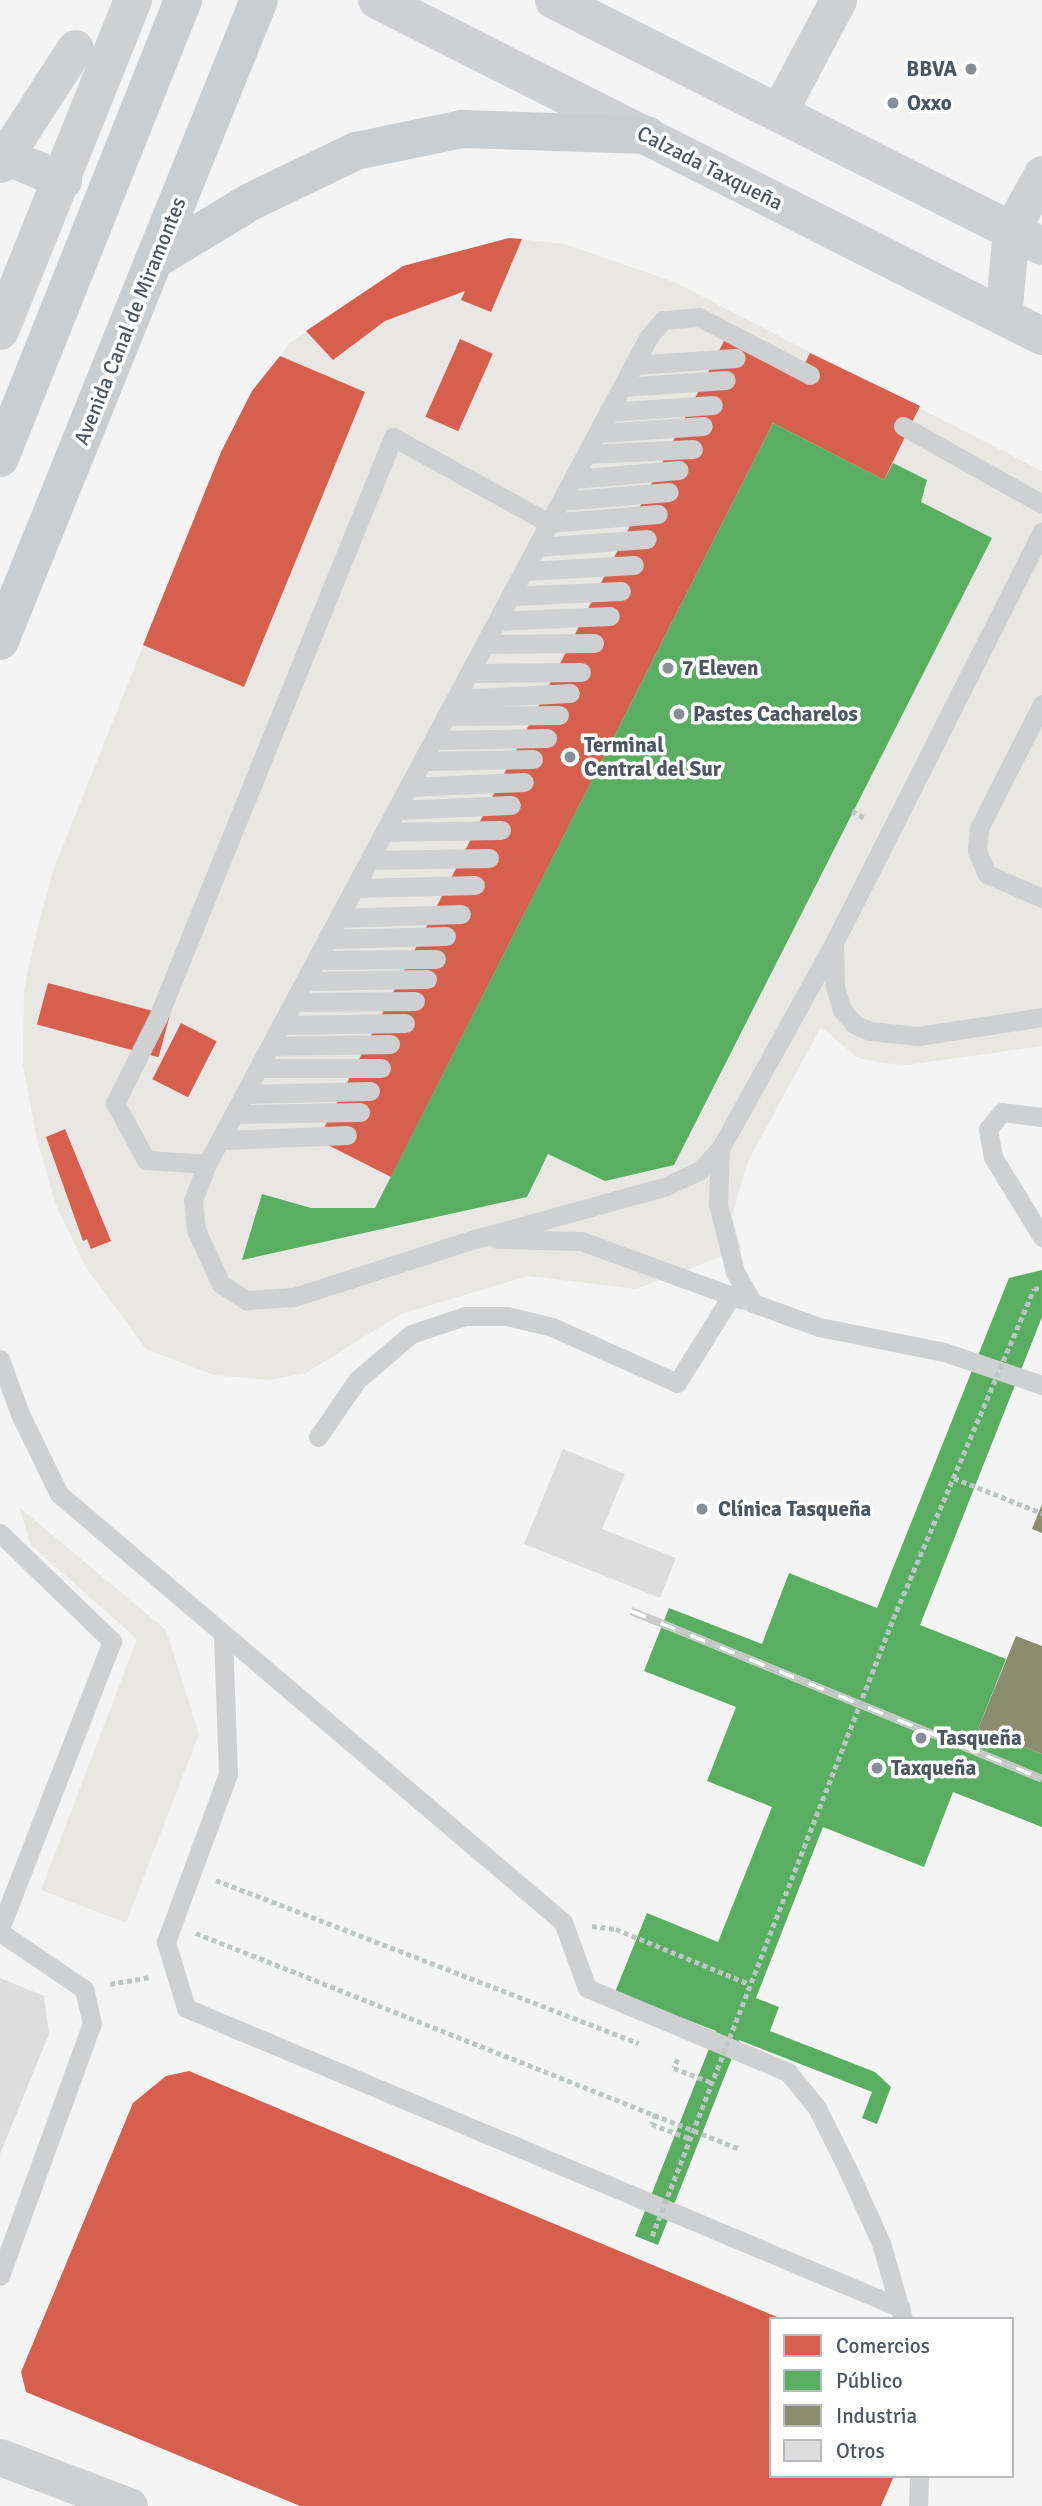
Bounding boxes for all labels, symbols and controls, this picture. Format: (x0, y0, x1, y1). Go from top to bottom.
place label: BBVA (906, 56, 957, 82)
marker: BBVA (963, 61, 979, 77)
place label: Oxxo (907, 90, 952, 116)
marker: Oxxo (885, 95, 901, 111)
street label: Calzada Taxqueña (633, 120, 787, 216)
street label: Avenida Canal de Miramontes (69, 193, 191, 449)
place label: 7 Eleven (682, 655, 758, 681)
marker: 7 Eleven (660, 660, 676, 676)
place label: Pastes Cacharelos (693, 701, 858, 727)
marker: Pastes Cacharelos (671, 706, 687, 722)
place label: Terminal Central del Sur (584, 732, 721, 782)
marker: Terminal Central del Sur (562, 749, 578, 765)
place label: Clínica Tasqueña (718, 1496, 871, 1522)
marker: Clínica Tasqueña (692, 1499, 712, 1519)
place label: Tasqueña (937, 1725, 1022, 1751)
marker: Tasqueña (911, 1728, 931, 1748)
place label: Taxqueña (891, 1755, 976, 1781)
marker: Taxqueña (869, 1760, 885, 1776)
legend (769, 2317, 1014, 2478)
text: Comercios (836, 2333, 930, 2359)
text: Público (836, 2368, 903, 2394)
text: Industria (836, 2403, 917, 2429)
text: Otros (836, 2438, 885, 2464)

